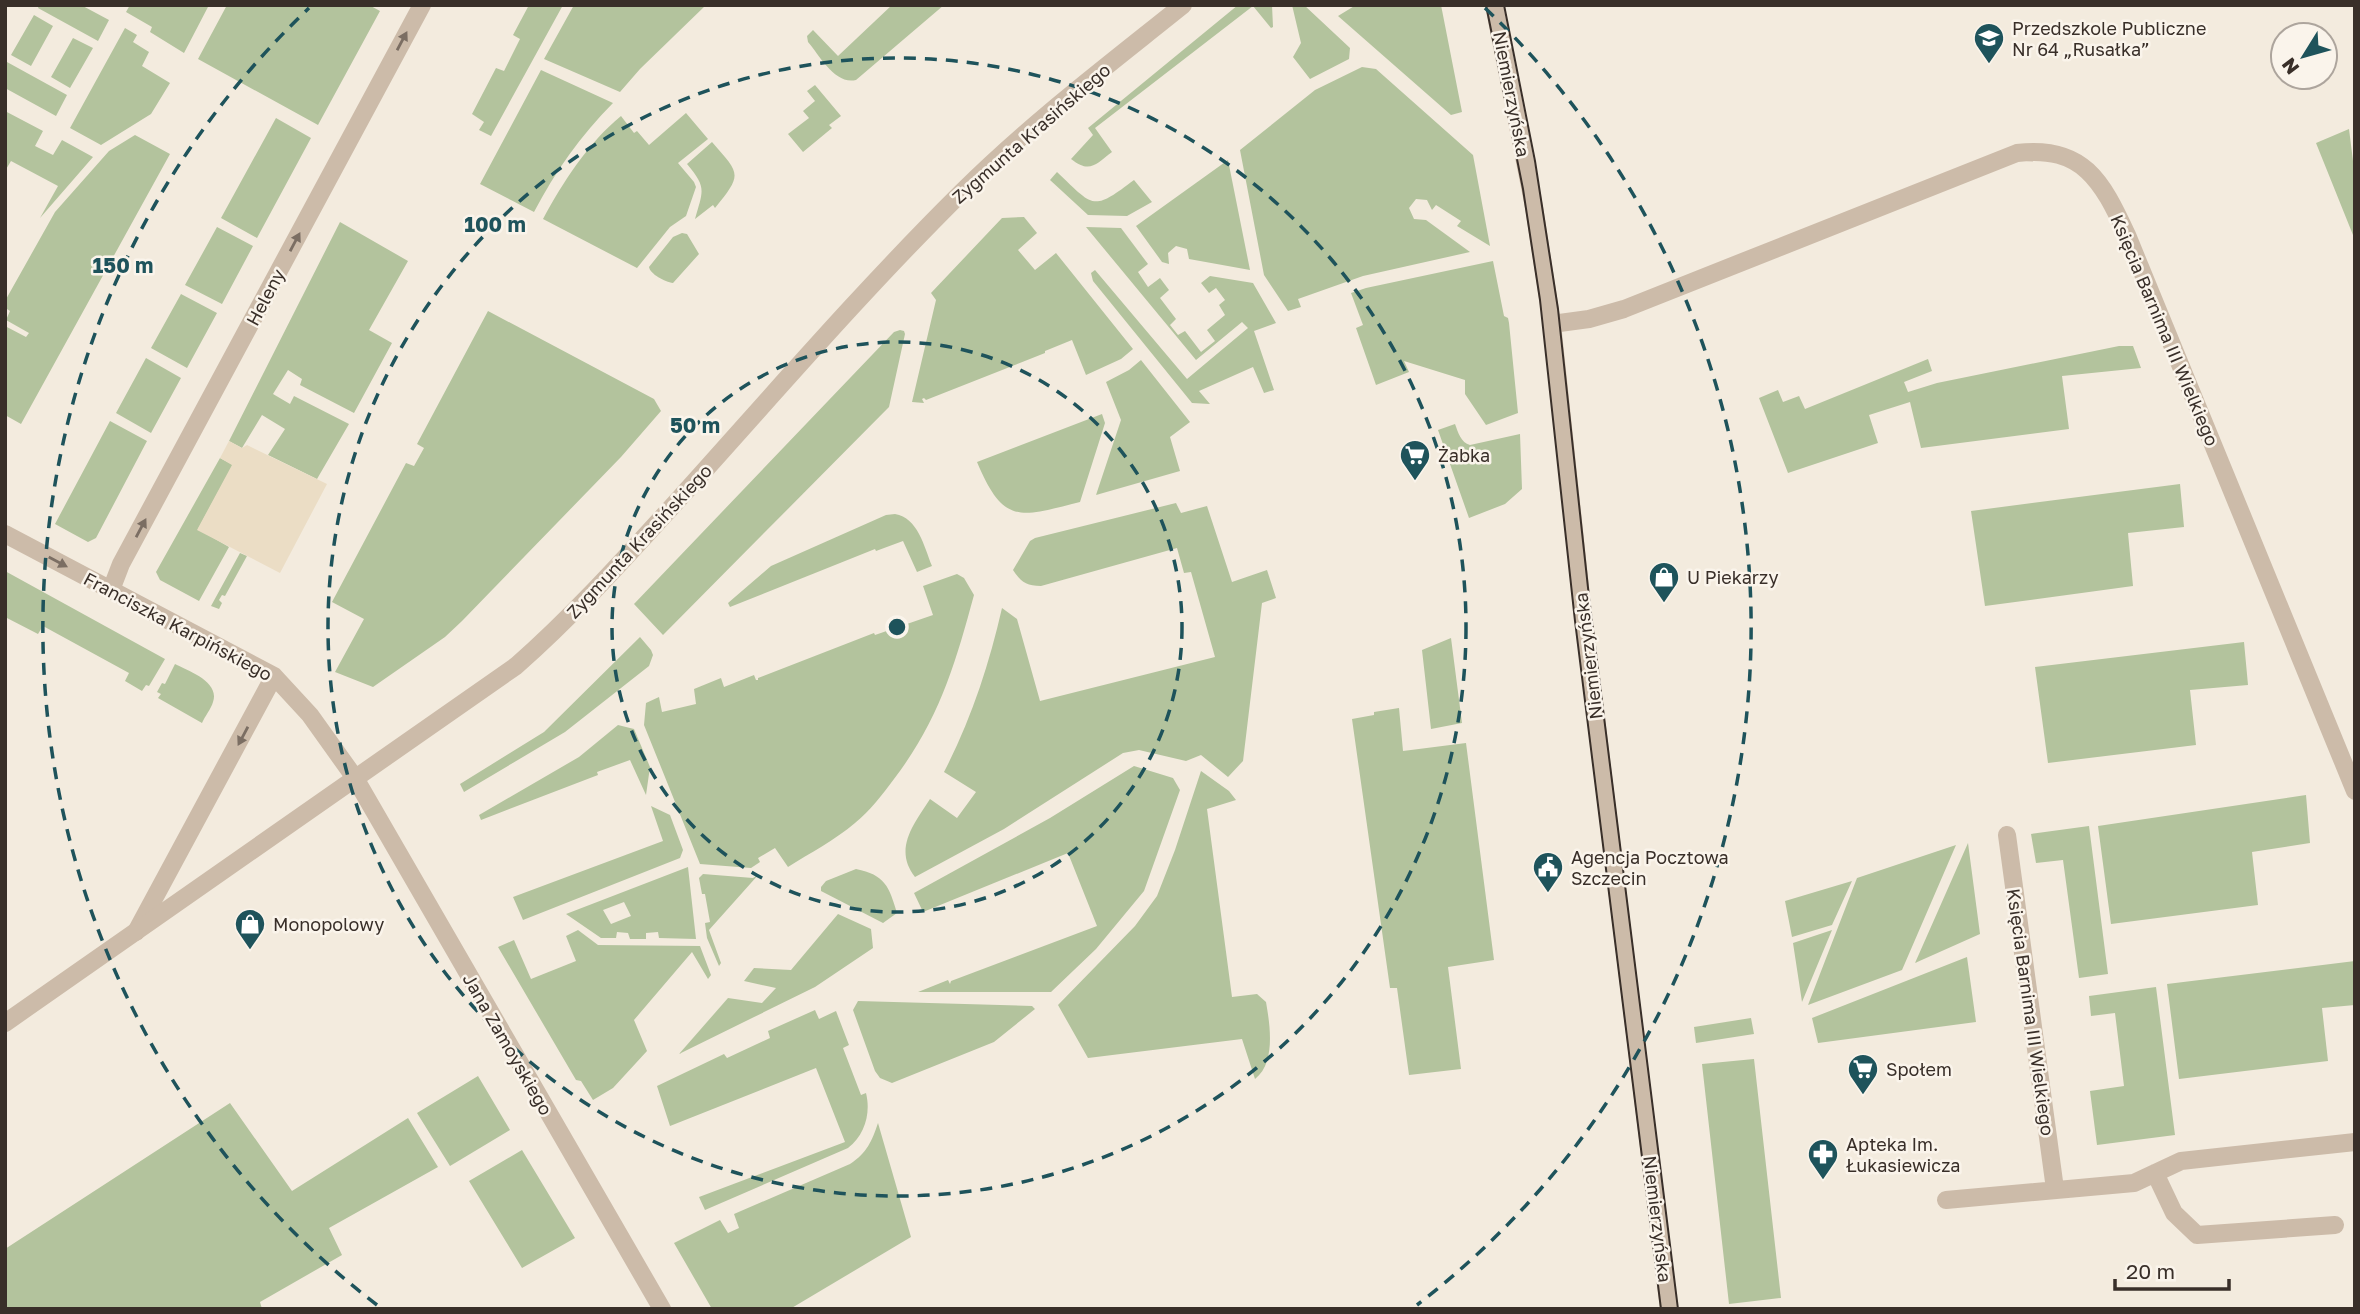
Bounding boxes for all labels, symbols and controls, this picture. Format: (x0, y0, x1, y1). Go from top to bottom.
place label: Przedszkole Publiczne Nr 64 „Rusałka” (2012, 17, 2206, 60)
school or university icon: Przedszkole Publiczne Nr 64 „Rusałka” (1972, 21, 2006, 65)
north arrow (2269, 21, 2339, 91)
street label: Niemierzyńska (1489, 29, 1535, 159)
one-way arrow (397, 31, 408, 51)
text: N (2276, 54, 2304, 79)
street label: Zygmunta Krasińskiego (947, 58, 1115, 208)
text: 100 m (464, 211, 526, 237)
street label: Księcia Barnima III Wielkiego (2106, 211, 2224, 449)
one-way arrow (288, 231, 300, 251)
text: 150 m (93, 252, 153, 278)
street label: Heleny (241, 265, 289, 329)
text: 50 m (670, 412, 720, 438)
supermarket icon: Żabka (1398, 438, 1432, 482)
place label: Żabka (1438, 444, 1490, 466)
street label: Zygmunta Krasińskiego (562, 459, 716, 623)
one-way arrow (134, 518, 146, 538)
one-way arrow (48, 556, 68, 567)
shop icon: U Piekarzy (1647, 560, 1681, 604)
place label: U Piekarzy (1687, 566, 1779, 588)
street label: Franciszka Karpińskiego (80, 567, 276, 685)
street label: Niemierzyńska (1569, 591, 1607, 721)
centre of rings (885, 615, 909, 639)
one-way arrow (237, 726, 248, 746)
place label: Agencja Pocztowa Szczecin (1571, 846, 1729, 889)
public building icon: Agencja Pocztowa Szczecin (1531, 850, 1565, 894)
street label: Księcia Barnima III Wielkiego (2003, 887, 2059, 1137)
shop icon: Monopolowy (233, 907, 267, 951)
place label: Monopolowy (273, 913, 384, 935)
street label: Jana Zamoyskiego (458, 969, 558, 1119)
supermarket icon: Społem (1846, 1052, 1880, 1096)
place label: Społem (1886, 1058, 1952, 1080)
place label: Apteka Im. Łukasiewicza (1846, 1133, 1961, 1176)
pharmacy icon: Apteka Im. Łukasiewicza (1806, 1137, 1840, 1181)
street label: Niemierzyńska (1639, 1154, 1677, 1284)
scale bar (2115, 1248, 2229, 1292)
text: 20 m (2126, 1258, 2175, 1284)

